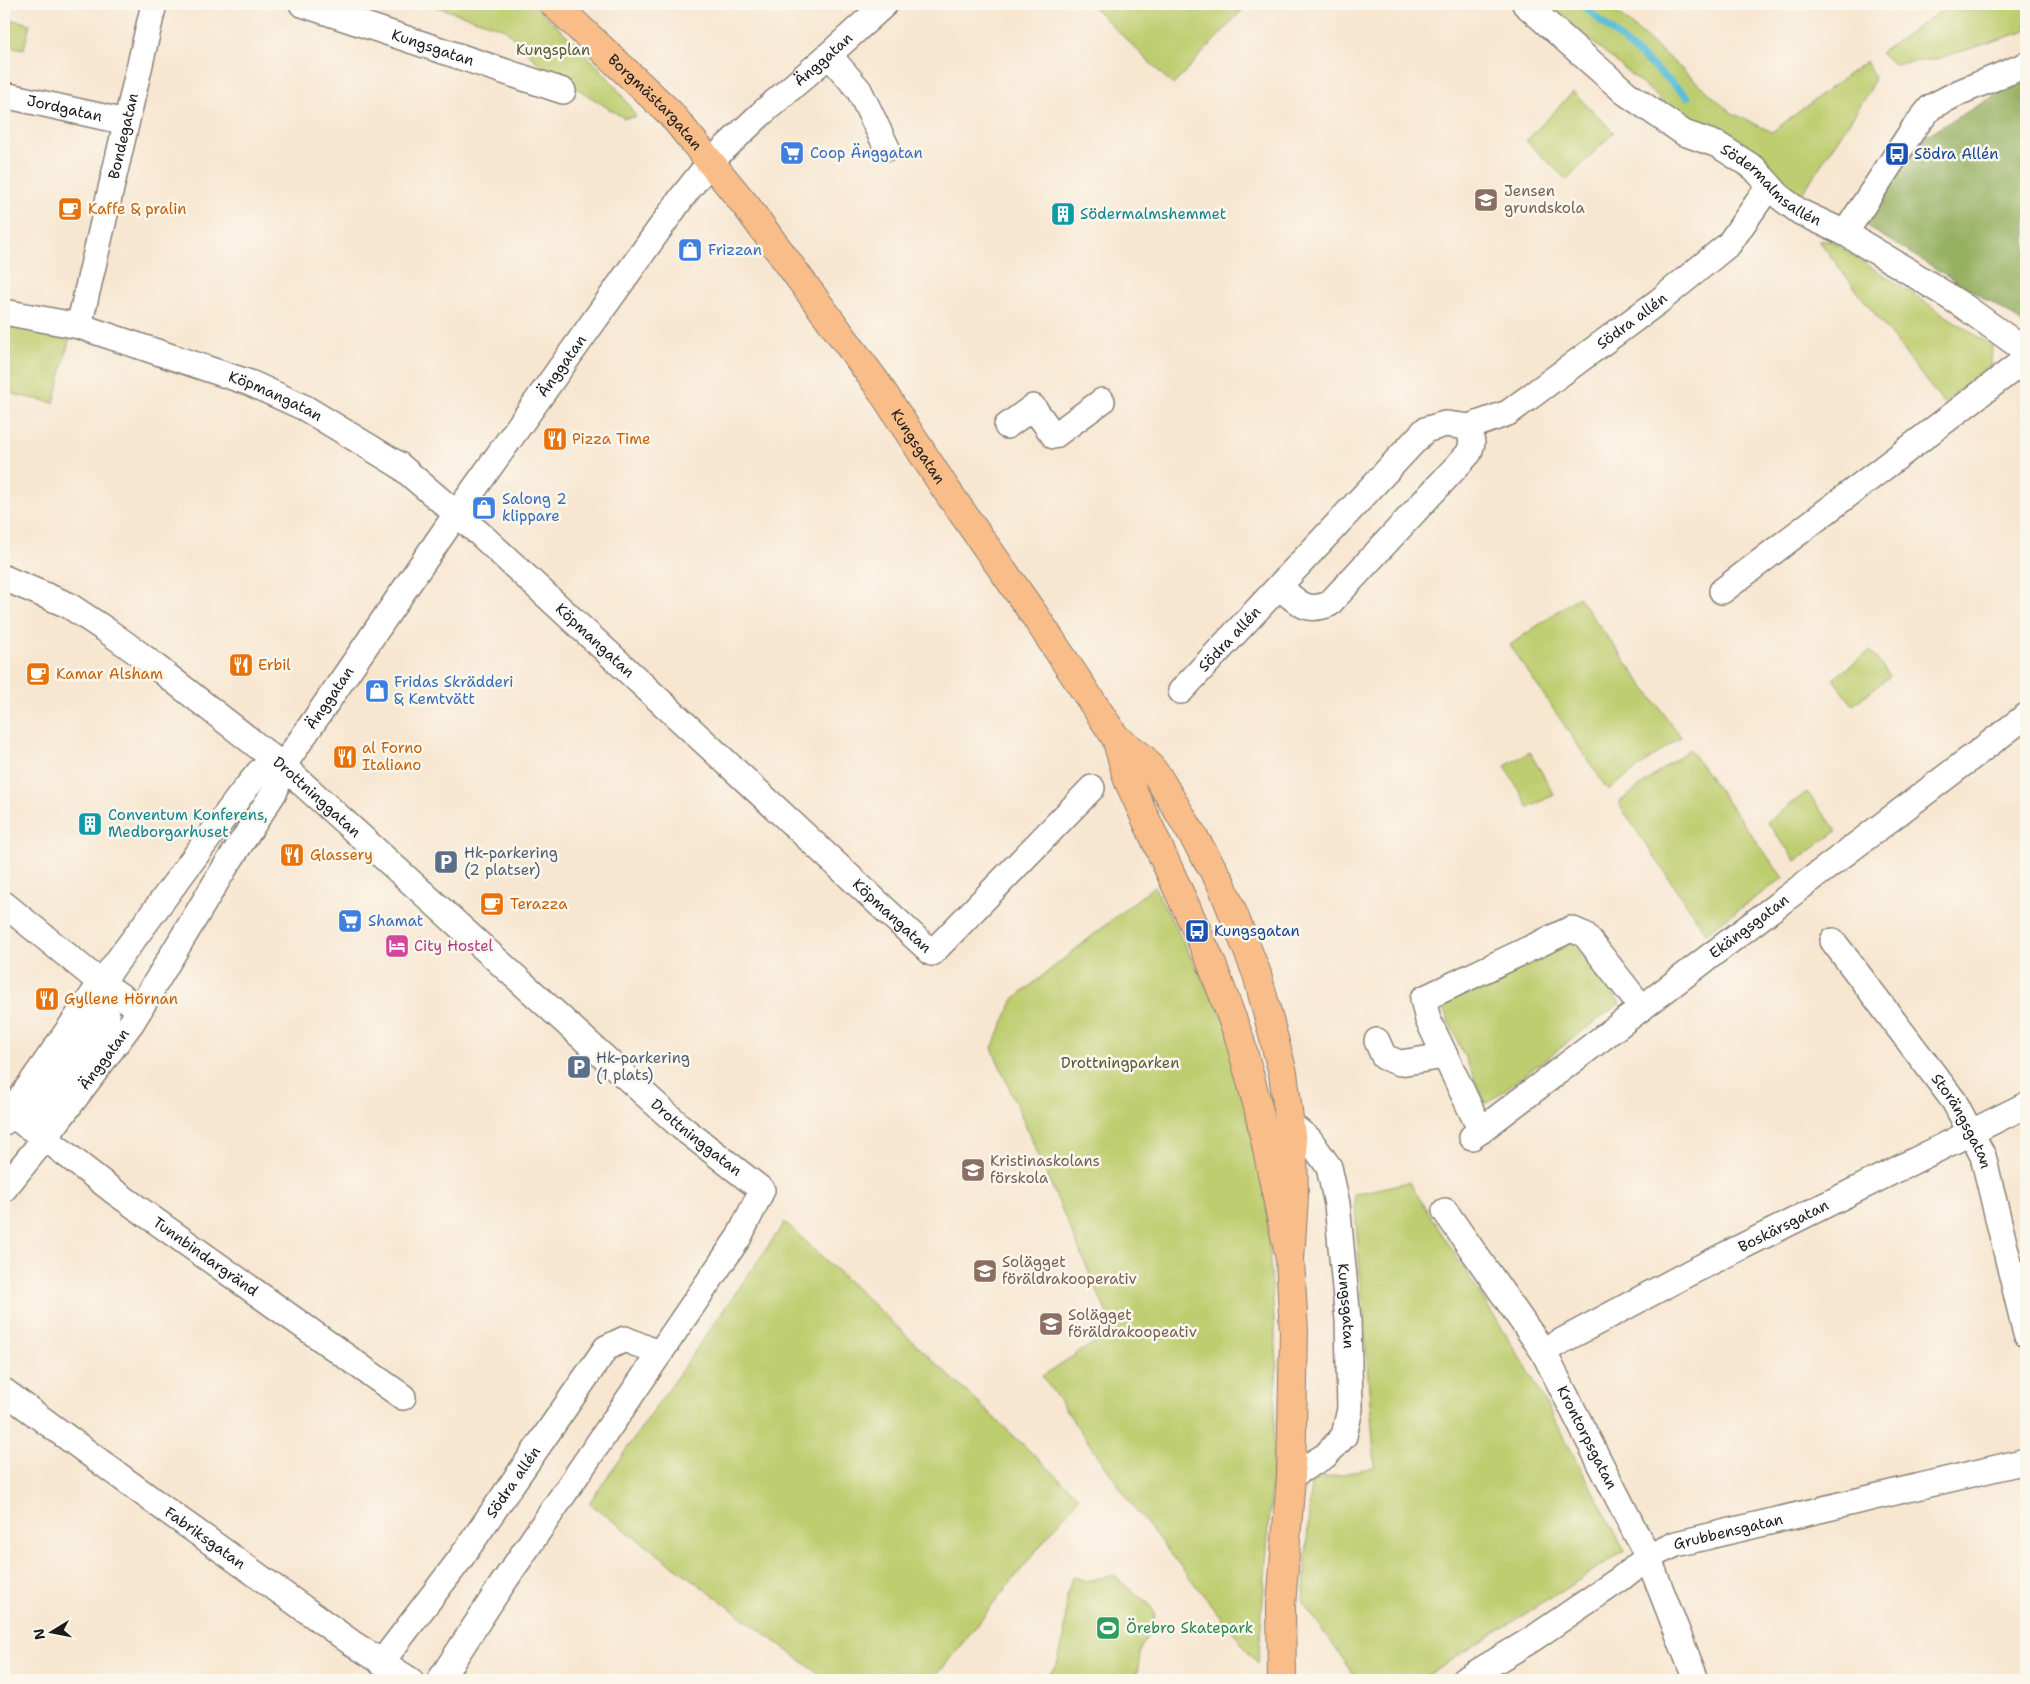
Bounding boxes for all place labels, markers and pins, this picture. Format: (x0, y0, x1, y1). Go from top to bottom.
supermarket icon: Coop Änggatan (779, 140, 805, 166)
bus stop icon: Södra Allén (1884, 141, 1910, 167)
place label: Coop Änggatan (810, 143, 923, 163)
place label: Södra Allén (1914, 144, 1998, 164)
place label: Jensen grundskola (1504, 181, 1585, 218)
school or university icon: Jensen grundskola (1473, 187, 1499, 213)
cafe icon: Kaffe & pralin (57, 196, 83, 222)
place label: Kaffe & pralin (88, 199, 186, 219)
building icon: Södermalmshemmet (1050, 201, 1076, 227)
place label: Södermalmshemmet (1080, 204, 1226, 224)
shop icon: Frizzan (677, 237, 703, 263)
place label: Frizzan (708, 240, 762, 260)
restaurant icon: Pizza Time (542, 426, 568, 452)
place label: Pizza Time (572, 429, 650, 449)
place label: Salong 2 klippare (502, 489, 567, 526)
shop icon: Salong 2 klippare (471, 495, 497, 521)
restaurant icon: Erbil (228, 652, 254, 678)
place label: Erbil (258, 655, 291, 675)
cafe icon: Kamar Alsham (25, 661, 51, 687)
place label: Kamar Alsham (56, 664, 163, 684)
place label: Fridas Skrädderi & Kemtvätt (394, 672, 514, 709)
shop icon: Fridas Skrädderi & Kemtvätt (364, 678, 390, 704)
place label: al Forno Italiano (362, 738, 422, 775)
restaurant icon: al Forno Italiano (332, 744, 358, 770)
place label: Conventum Konferens, Medborgarhuset (108, 805, 268, 842)
building icon: Conventum Konferens, Medborgarhuset (77, 811, 103, 837)
restaurant icon: Glassery (279, 842, 305, 868)
place label: Hk-parkering (2 platser) (464, 843, 558, 880)
place label: Glassery (310, 845, 373, 865)
parking icon: Hk-parkering (2 platser) (433, 849, 459, 875)
cafe icon: Terazza (479, 891, 505, 917)
place label: Terazza (510, 894, 568, 914)
supermarket icon: Shamat (337, 908, 363, 934)
place label: Shamat (368, 911, 423, 931)
bus stop icon: Kungsgatan (1184, 918, 1210, 944)
place label: Kungsgatan (1214, 921, 1300, 941)
hotel icon: City Hostel (384, 933, 410, 959)
place label: City Hostel (414, 936, 494, 956)
restaurant icon: Gyllene Hörnan (34, 986, 60, 1012)
place label: Gyllene Hörnan (64, 989, 178, 1009)
place label: Hk-parkering (1 plats) (596, 1048, 690, 1085)
parking icon: Hk-parkering (1 plats) (566, 1054, 592, 1080)
place label: Kristinaskolans förskola (990, 1151, 1100, 1188)
school or university icon: Kristinaskolans förskola (960, 1157, 986, 1183)
place label: Solägget föräldrakooperativ (1002, 1252, 1137, 1289)
school or university icon: Solägget föräldrakooperativ (972, 1258, 998, 1284)
place label: Solägget föräldrakoopeativ (1068, 1305, 1197, 1342)
school or university icon: Solägget föräldrakoopeativ (1038, 1311, 1064, 1337)
sports icon: Örebro Skatepark (1095, 1615, 1121, 1641)
place label: Örebro Skatepark (1126, 1618, 1253, 1638)

